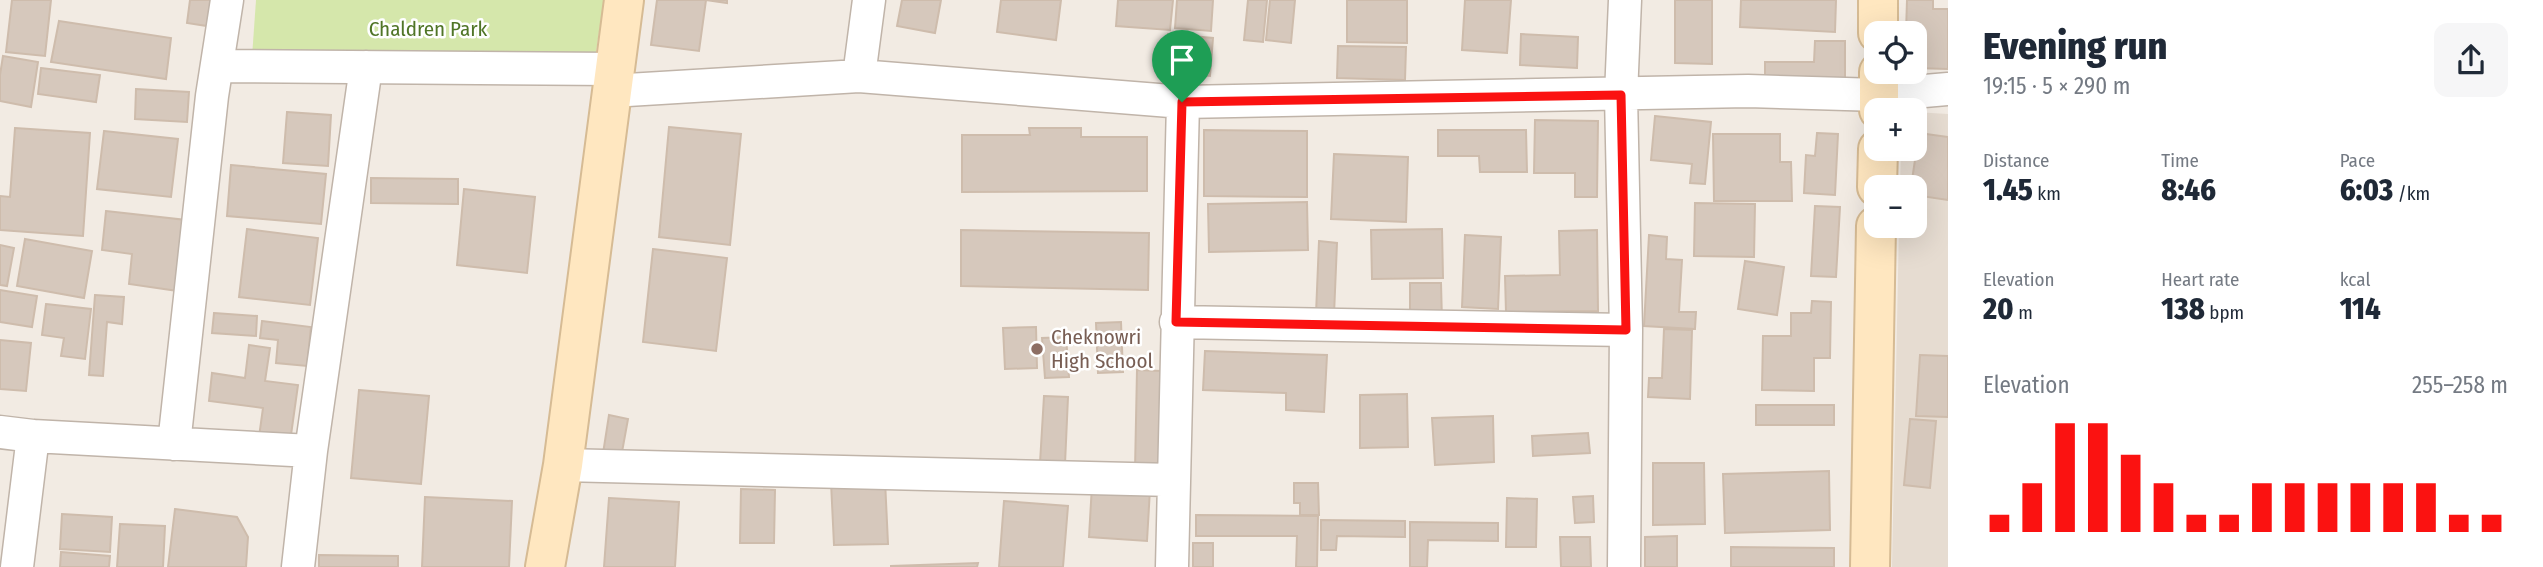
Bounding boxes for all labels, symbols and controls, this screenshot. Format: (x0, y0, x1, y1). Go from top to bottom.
park label: Chaldren Park (369, 16, 488, 42)
map controls (1864, 21, 1927, 238)
button: locate (1864, 21, 1927, 84)
text: Evening run (1983, 23, 2167, 69)
button: share (2434, 23, 2508, 97)
pin (1152, 30, 1212, 102)
icon: arrive (1163, 41, 1201, 79)
text: 19:15 · 5 × 290 m (1983, 72, 2130, 100)
button: + (1864, 98, 1927, 161)
text: Distance (1983, 149, 2050, 172)
text: Time (2161, 149, 2199, 172)
text: Pace (2340, 149, 2375, 172)
text: 1.45 (1983, 172, 2033, 208)
text: 8:46 (2161, 172, 2216, 208)
text: 6:03 (2340, 172, 2393, 208)
button: − (1864, 175, 1927, 238)
text: km (2033, 182, 2061, 205)
text: /km (2393, 182, 2430, 205)
text: Elevation (1983, 268, 2055, 291)
text: Heart rate (2161, 268, 2239, 291)
text: kcal (2340, 268, 2370, 291)
text: 20 (1983, 291, 2014, 327)
text: 138 (2161, 291, 2205, 327)
text: 114 (2340, 291, 2381, 327)
text: m (2014, 301, 2033, 324)
text: bpm (2205, 301, 2244, 324)
place label: Cheknowri High School (1051, 324, 1153, 374)
marker: Cheknowri High School (1029, 341, 1045, 357)
text: Elevation (1983, 371, 2070, 399)
text: 255–258 m (2412, 371, 2508, 399)

